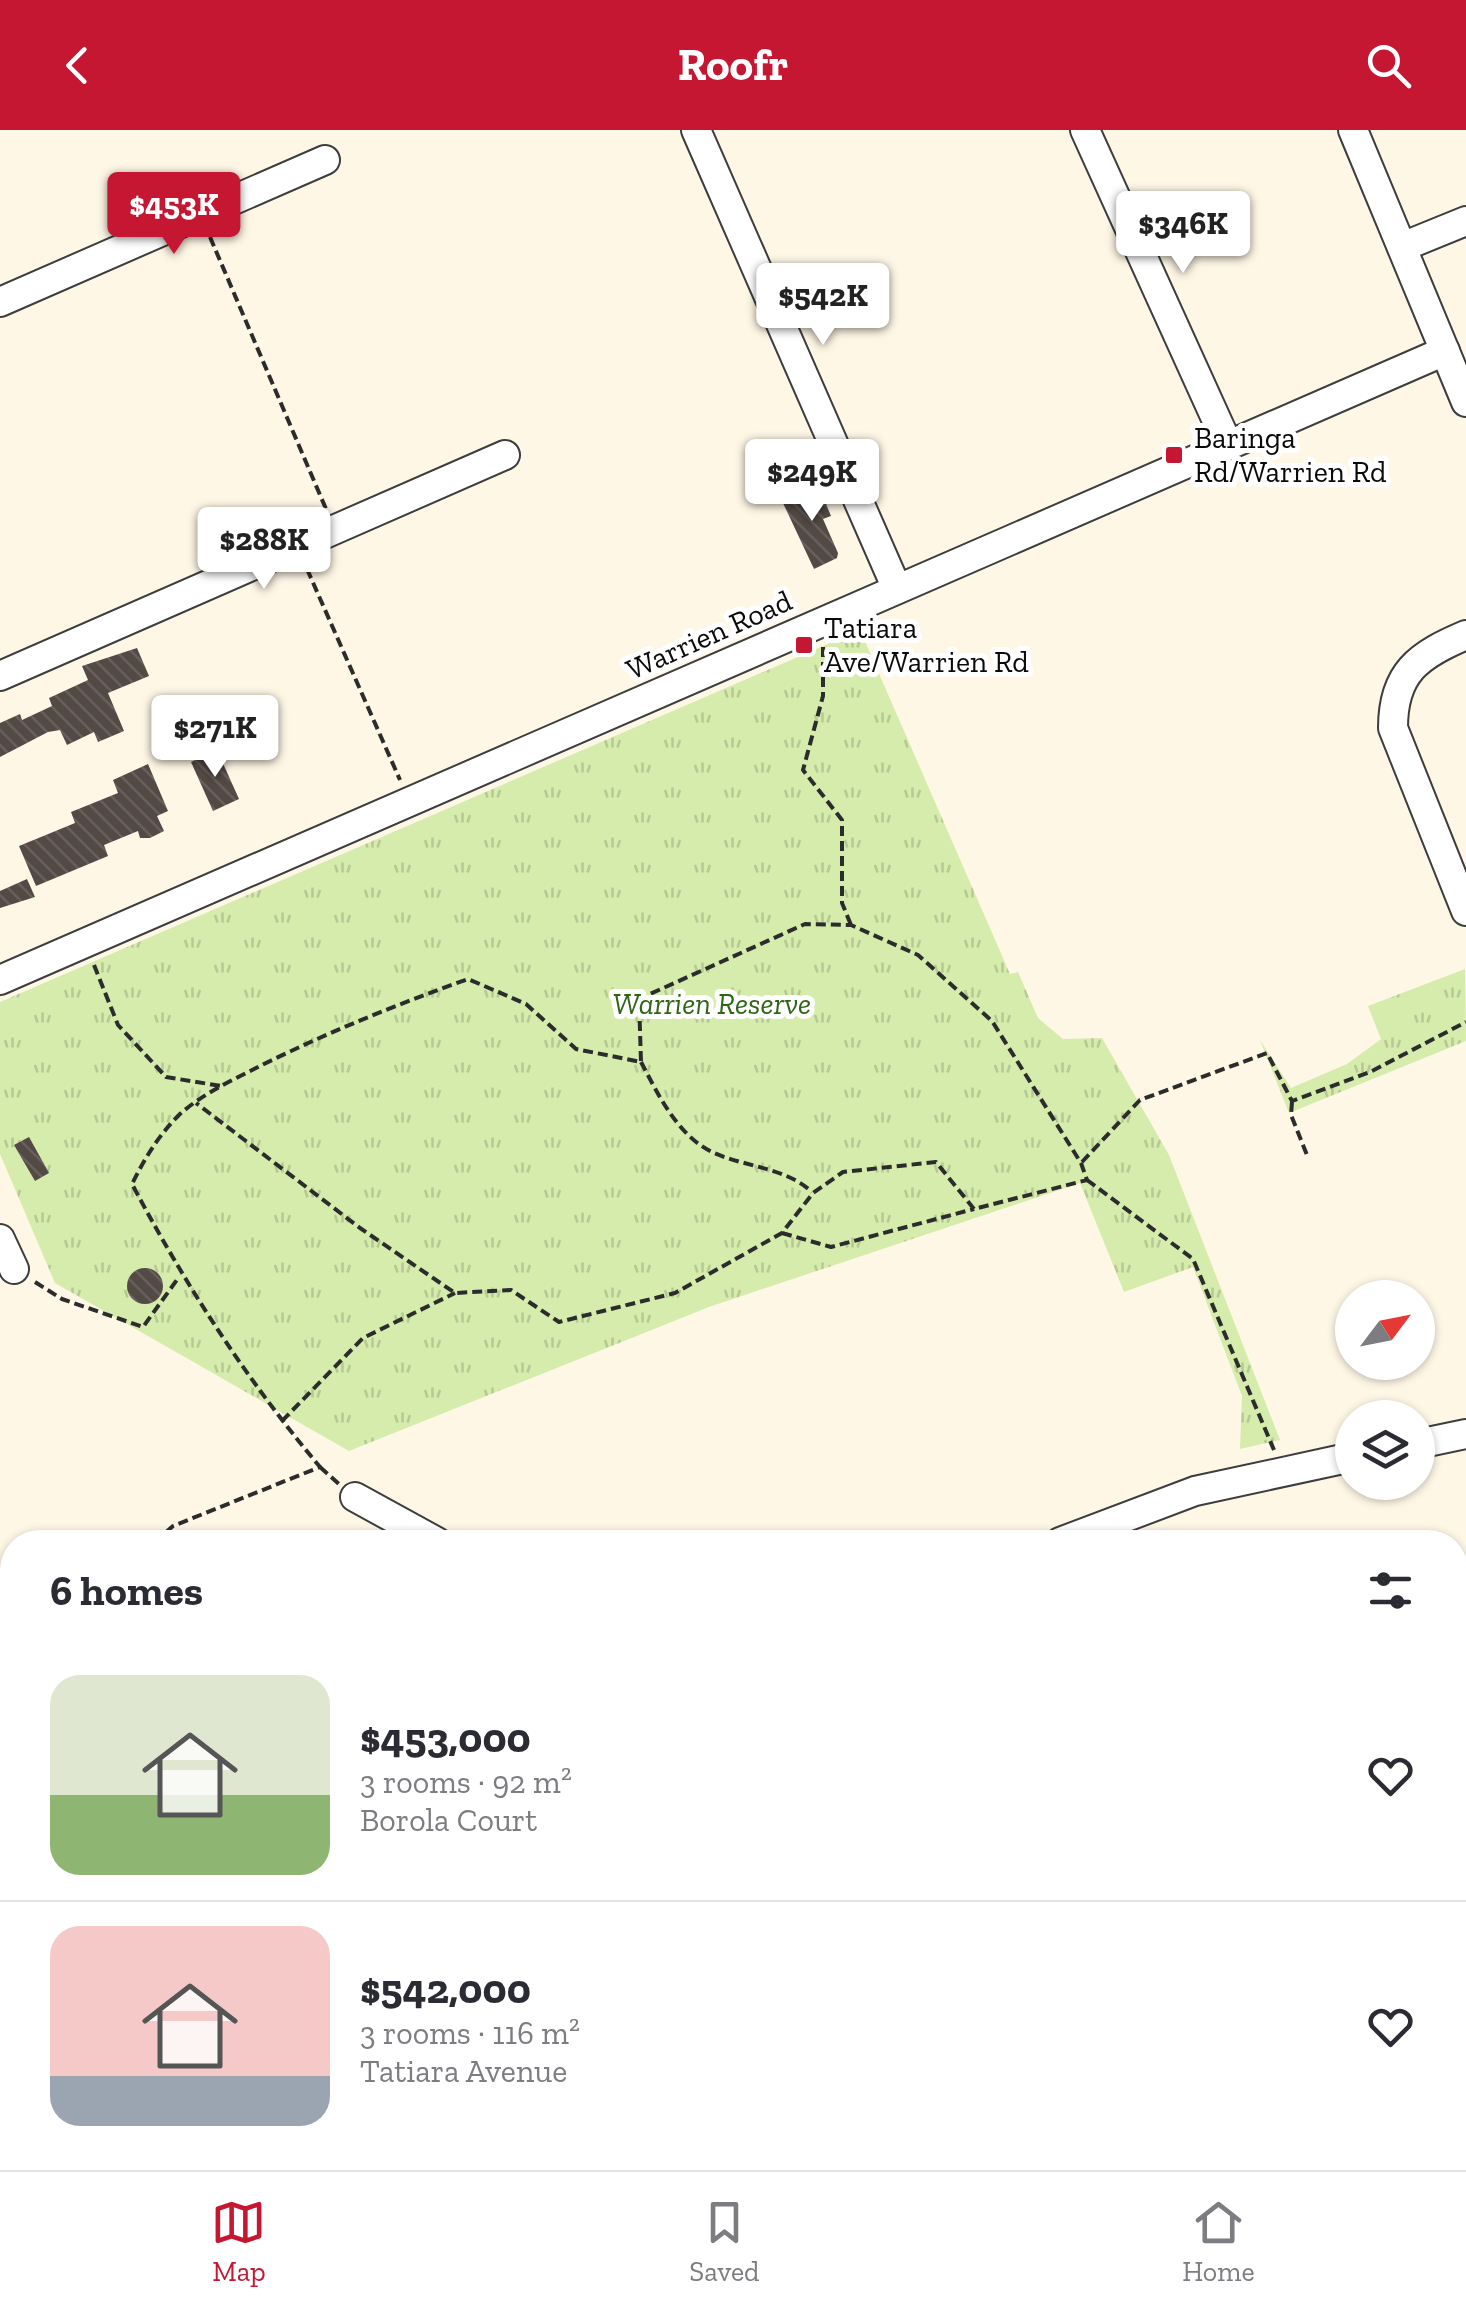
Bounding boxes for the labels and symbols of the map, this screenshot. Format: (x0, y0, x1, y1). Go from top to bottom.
pin: $453K (104, 172, 244, 257)
pin: $346K (1113, 191, 1253, 276)
pin: $542K (753, 263, 893, 348)
place label: Baringa Rd/Warrien Rd (1194, 420, 1387, 490)
pin: $249K (742, 439, 882, 524)
marker: Baringa Rd/Warrien Rd (1163, 444, 1185, 466)
pin: $288K (194, 507, 334, 592)
street label: Warrien Road (621, 582, 798, 688)
place label: Tatiara Ave/Warrien Rd (824, 610, 1029, 680)
marker: Tatiara Ave/Warrien Rd (793, 634, 815, 656)
pin: $271K (145, 695, 285, 780)
park label: Warrien Reserve (613, 986, 811, 1022)
north arrow (1335, 1280, 1435, 1380)

